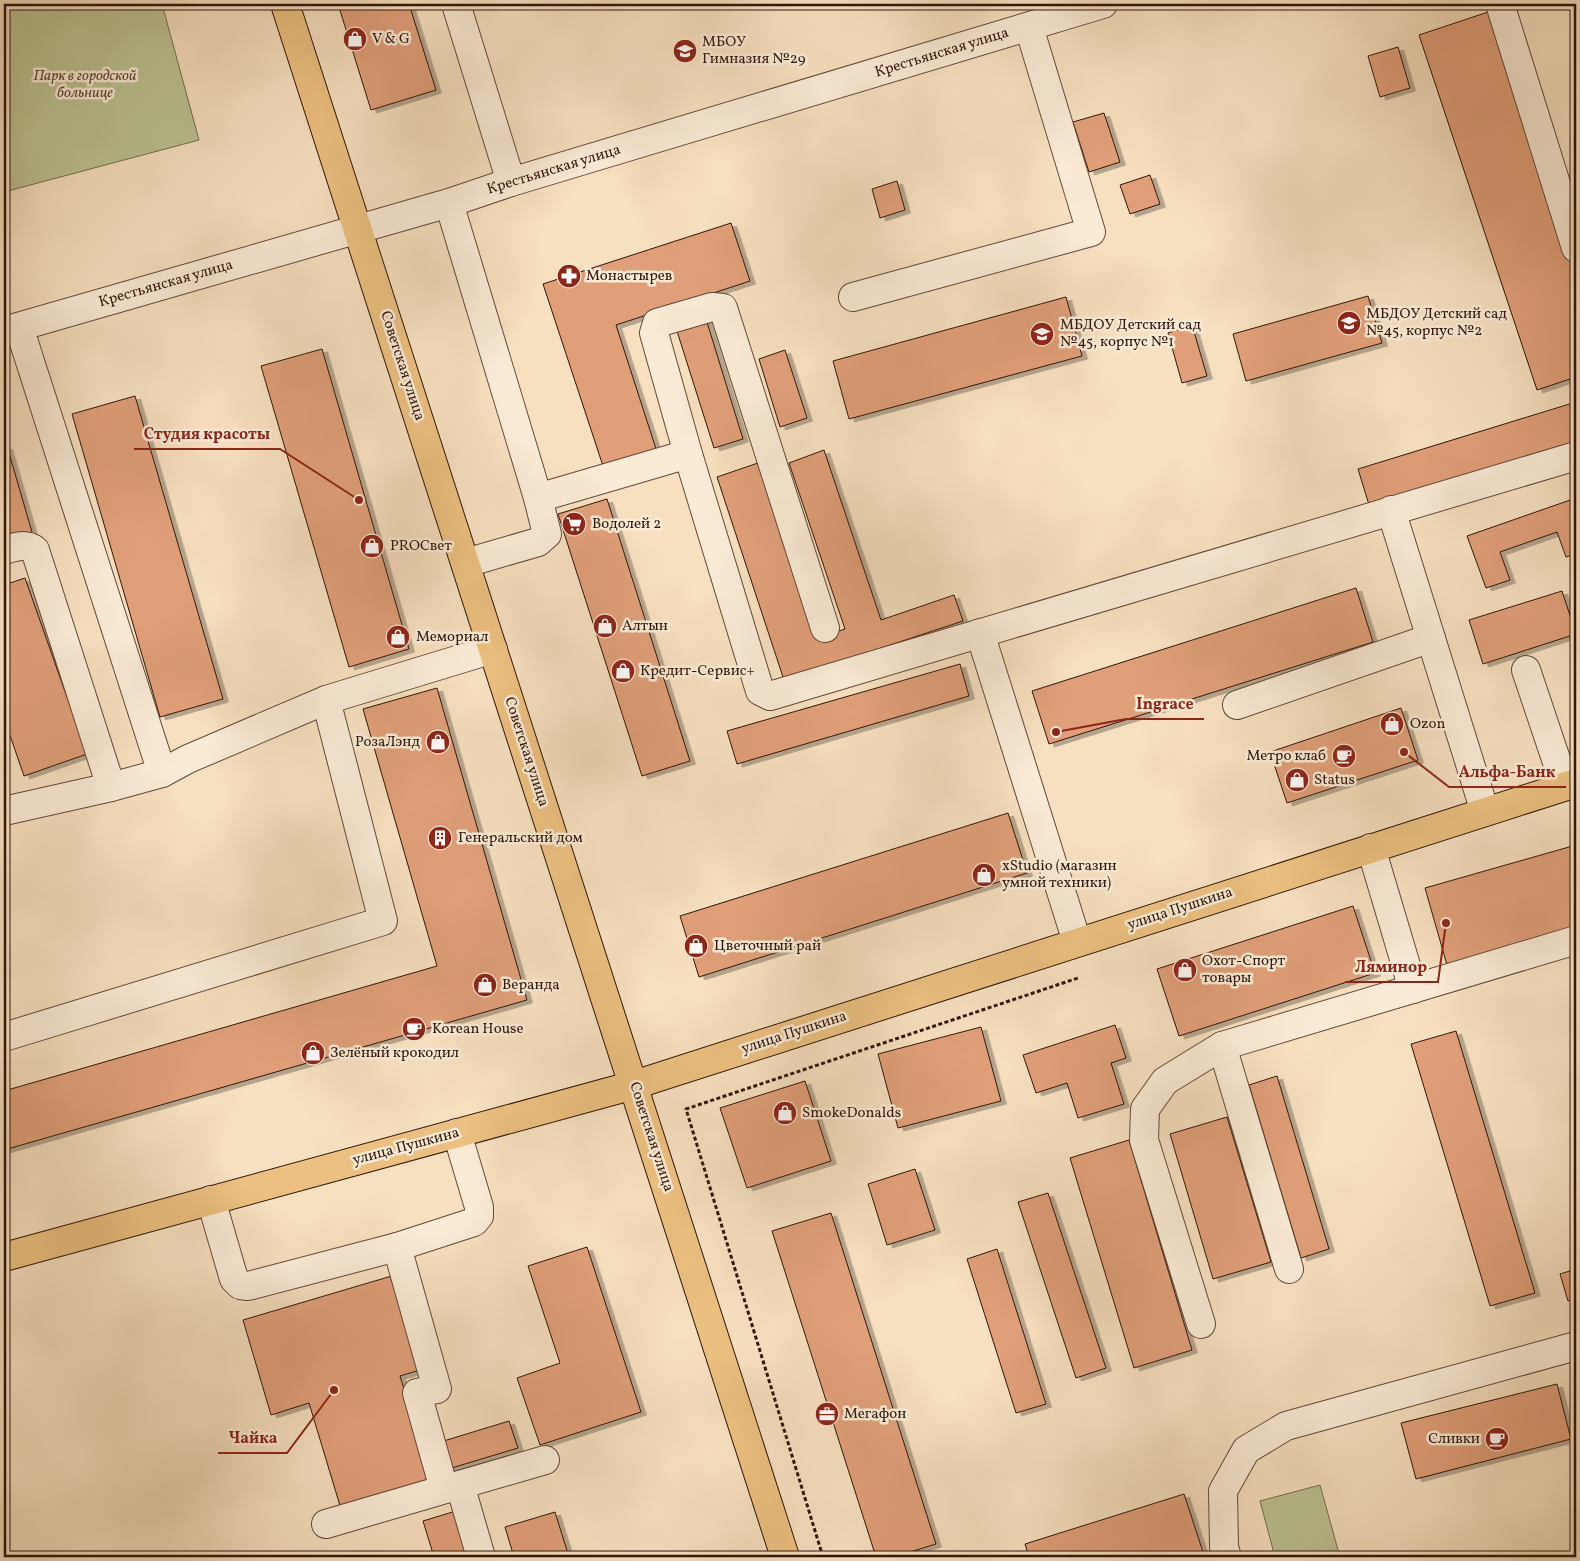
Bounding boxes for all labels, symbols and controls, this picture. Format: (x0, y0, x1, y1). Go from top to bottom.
street label: Крестьянская улица (872, 23, 1012, 83)
shop icon: V & G (342, 26, 368, 52)
place label: V & G (372, 29, 410, 50)
place label: МБОУ Гимназия №29 (702, 32, 806, 70)
school or university icon: МБОУ Гимназия №29 (672, 38, 698, 64)
park label: Парк в городской больнице (34, 66, 137, 104)
street label: Крестьянская улица (484, 140, 624, 200)
street label: Крестьянская улица (96, 255, 236, 313)
pharmacy icon: Монастырев (556, 263, 582, 289)
place label: Монастырев (586, 266, 672, 287)
place label: МБДОУ Детский сад №45, корпус №2 (1366, 304, 1507, 342)
street label: Советская улица (374, 308, 430, 424)
school or university icon: МБДОУ Детский сад №45, корпус №2 (1336, 310, 1362, 336)
place label: МБДОУ Детский сад №45, корпус №1 (1060, 315, 1201, 353)
school or university icon: МБДОУ Детский сад №45, корпус №1 (1029, 321, 1055, 347)
callout: Студия красоты (134, 418, 280, 449)
text: Студия красоты (144, 424, 270, 446)
supermarket icon: Водолей 2 (561, 511, 587, 537)
place label: Водолей 2 (592, 514, 661, 535)
shop icon: PROСвет (359, 533, 385, 559)
place label: PROСвет (390, 536, 452, 557)
shop icon: Алтын (592, 613, 618, 639)
place label: Алтын (622, 616, 668, 637)
shop icon: Мемориал (385, 624, 411, 650)
place label: Мемориал (416, 627, 488, 648)
shop icon: Кредит-Сервис+ (610, 658, 636, 684)
place label: Кредит-Сервис+ (640, 661, 755, 682)
callout: Ingrace (1126, 688, 1204, 719)
street label: Советская улица (498, 694, 554, 810)
text: Ingrace (1136, 694, 1194, 716)
shop icon: Ozon (1379, 711, 1405, 737)
place label: Ozon (1410, 714, 1445, 735)
shop icon: РозаЛэнд (425, 729, 451, 755)
place label: РозаЛэнд (355, 732, 421, 753)
cafe icon: Метро клаб (1331, 743, 1357, 769)
place label: Метро клаб (1247, 746, 1326, 767)
callout: Альфа-Банк (1449, 756, 1566, 787)
text: Альфа-Банк (1459, 762, 1556, 784)
shop icon: Status (1284, 767, 1310, 793)
place label: Status (1314, 770, 1355, 791)
building icon: Генеральский дом (427, 825, 453, 851)
place label: Генеральский дом (458, 828, 583, 849)
place label: xStudio (магазин умной техники) (1002, 856, 1117, 894)
shop icon: xStudio (магазин умной техники) (971, 862, 997, 888)
street label: улица Пушкина (1125, 882, 1235, 936)
shop icon: Цветочный рай (683, 933, 709, 959)
place label: Цветочный рай (714, 936, 821, 957)
place label: Охот-Спорт товары (1202, 951, 1285, 989)
callout: Ляминор (1345, 951, 1438, 982)
shop icon: Охот-Спорт товары (1172, 957, 1198, 983)
text: Ляминор (1355, 957, 1427, 979)
shop icon: Веранда (472, 972, 498, 998)
place label: Веранда (502, 975, 560, 996)
street label: улица Пушкина (739, 1006, 849, 1060)
cafe icon: Korean House (401, 1016, 427, 1042)
place label: Korean House (432, 1019, 524, 1040)
shop icon: Зелёный крокодил (300, 1040, 326, 1066)
place label: Зелёный крокодил (330, 1043, 459, 1064)
street label: Советская улица (623, 1079, 679, 1195)
shop icon: SmokeDonalds (772, 1100, 798, 1126)
place label: SmokeDonalds (802, 1103, 901, 1124)
street label: улица Пушкина (350, 1123, 462, 1171)
office icon: Мегафон (814, 1401, 840, 1427)
place label: Мегафон (844, 1404, 906, 1425)
callout: Чайка (218, 1422, 287, 1453)
cafe icon: Сливки (1484, 1426, 1510, 1452)
text: Чайка (228, 1428, 278, 1450)
place label: Сливки (1428, 1429, 1480, 1450)

